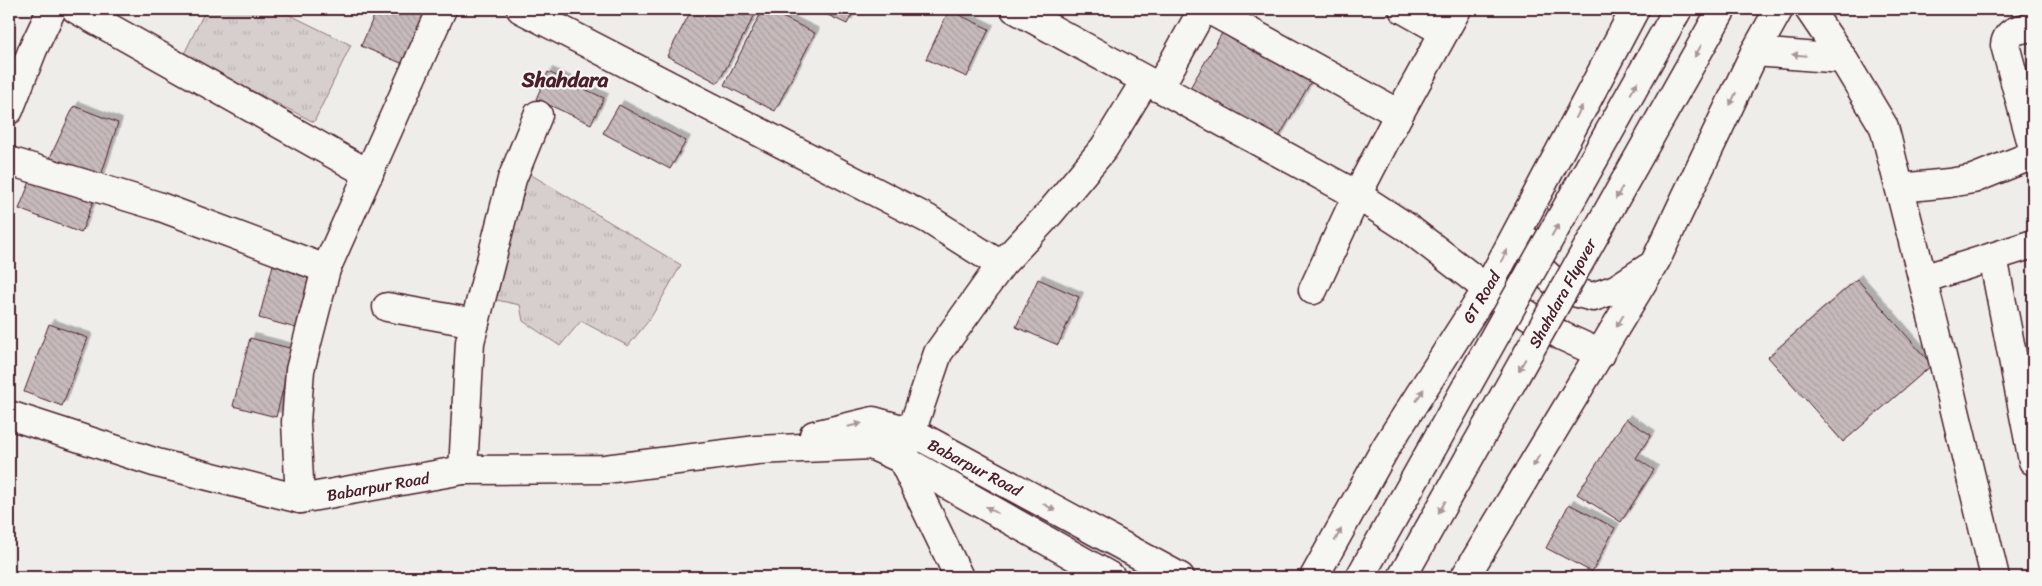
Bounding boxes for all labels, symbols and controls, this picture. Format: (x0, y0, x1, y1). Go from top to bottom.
one-way arrow (1694, 45, 1703, 58)
one-way arrow (1791, 51, 1807, 59)
district label: Shahdara (521, 61, 609, 99)
one-way arrow (1630, 80, 1638, 95)
one-way arrow (1729, 92, 1737, 106)
one-way arrow (1575, 104, 1583, 119)
one-way arrow (1614, 186, 1623, 200)
one-way arrow (1551, 222, 1559, 237)
street label: Shahdara Flyover (1520, 232, 1605, 354)
one-way arrow (1500, 249, 1508, 263)
street label: GT Road (1454, 264, 1509, 329)
one-way arrow (1616, 314, 1624, 329)
one-way arrow (1518, 358, 1526, 373)
one-way arrow (1415, 388, 1424, 401)
one-way arrow (848, 421, 863, 429)
street label: Babarpur Road (922, 430, 1029, 505)
one-way arrow (1532, 454, 1541, 467)
street label: Babarpur Road (325, 463, 433, 510)
one-way arrow (1438, 500, 1447, 513)
one-way arrow (1042, 502, 1056, 511)
one-way arrow (985, 506, 1000, 514)
one-way arrow (1333, 528, 1342, 541)

